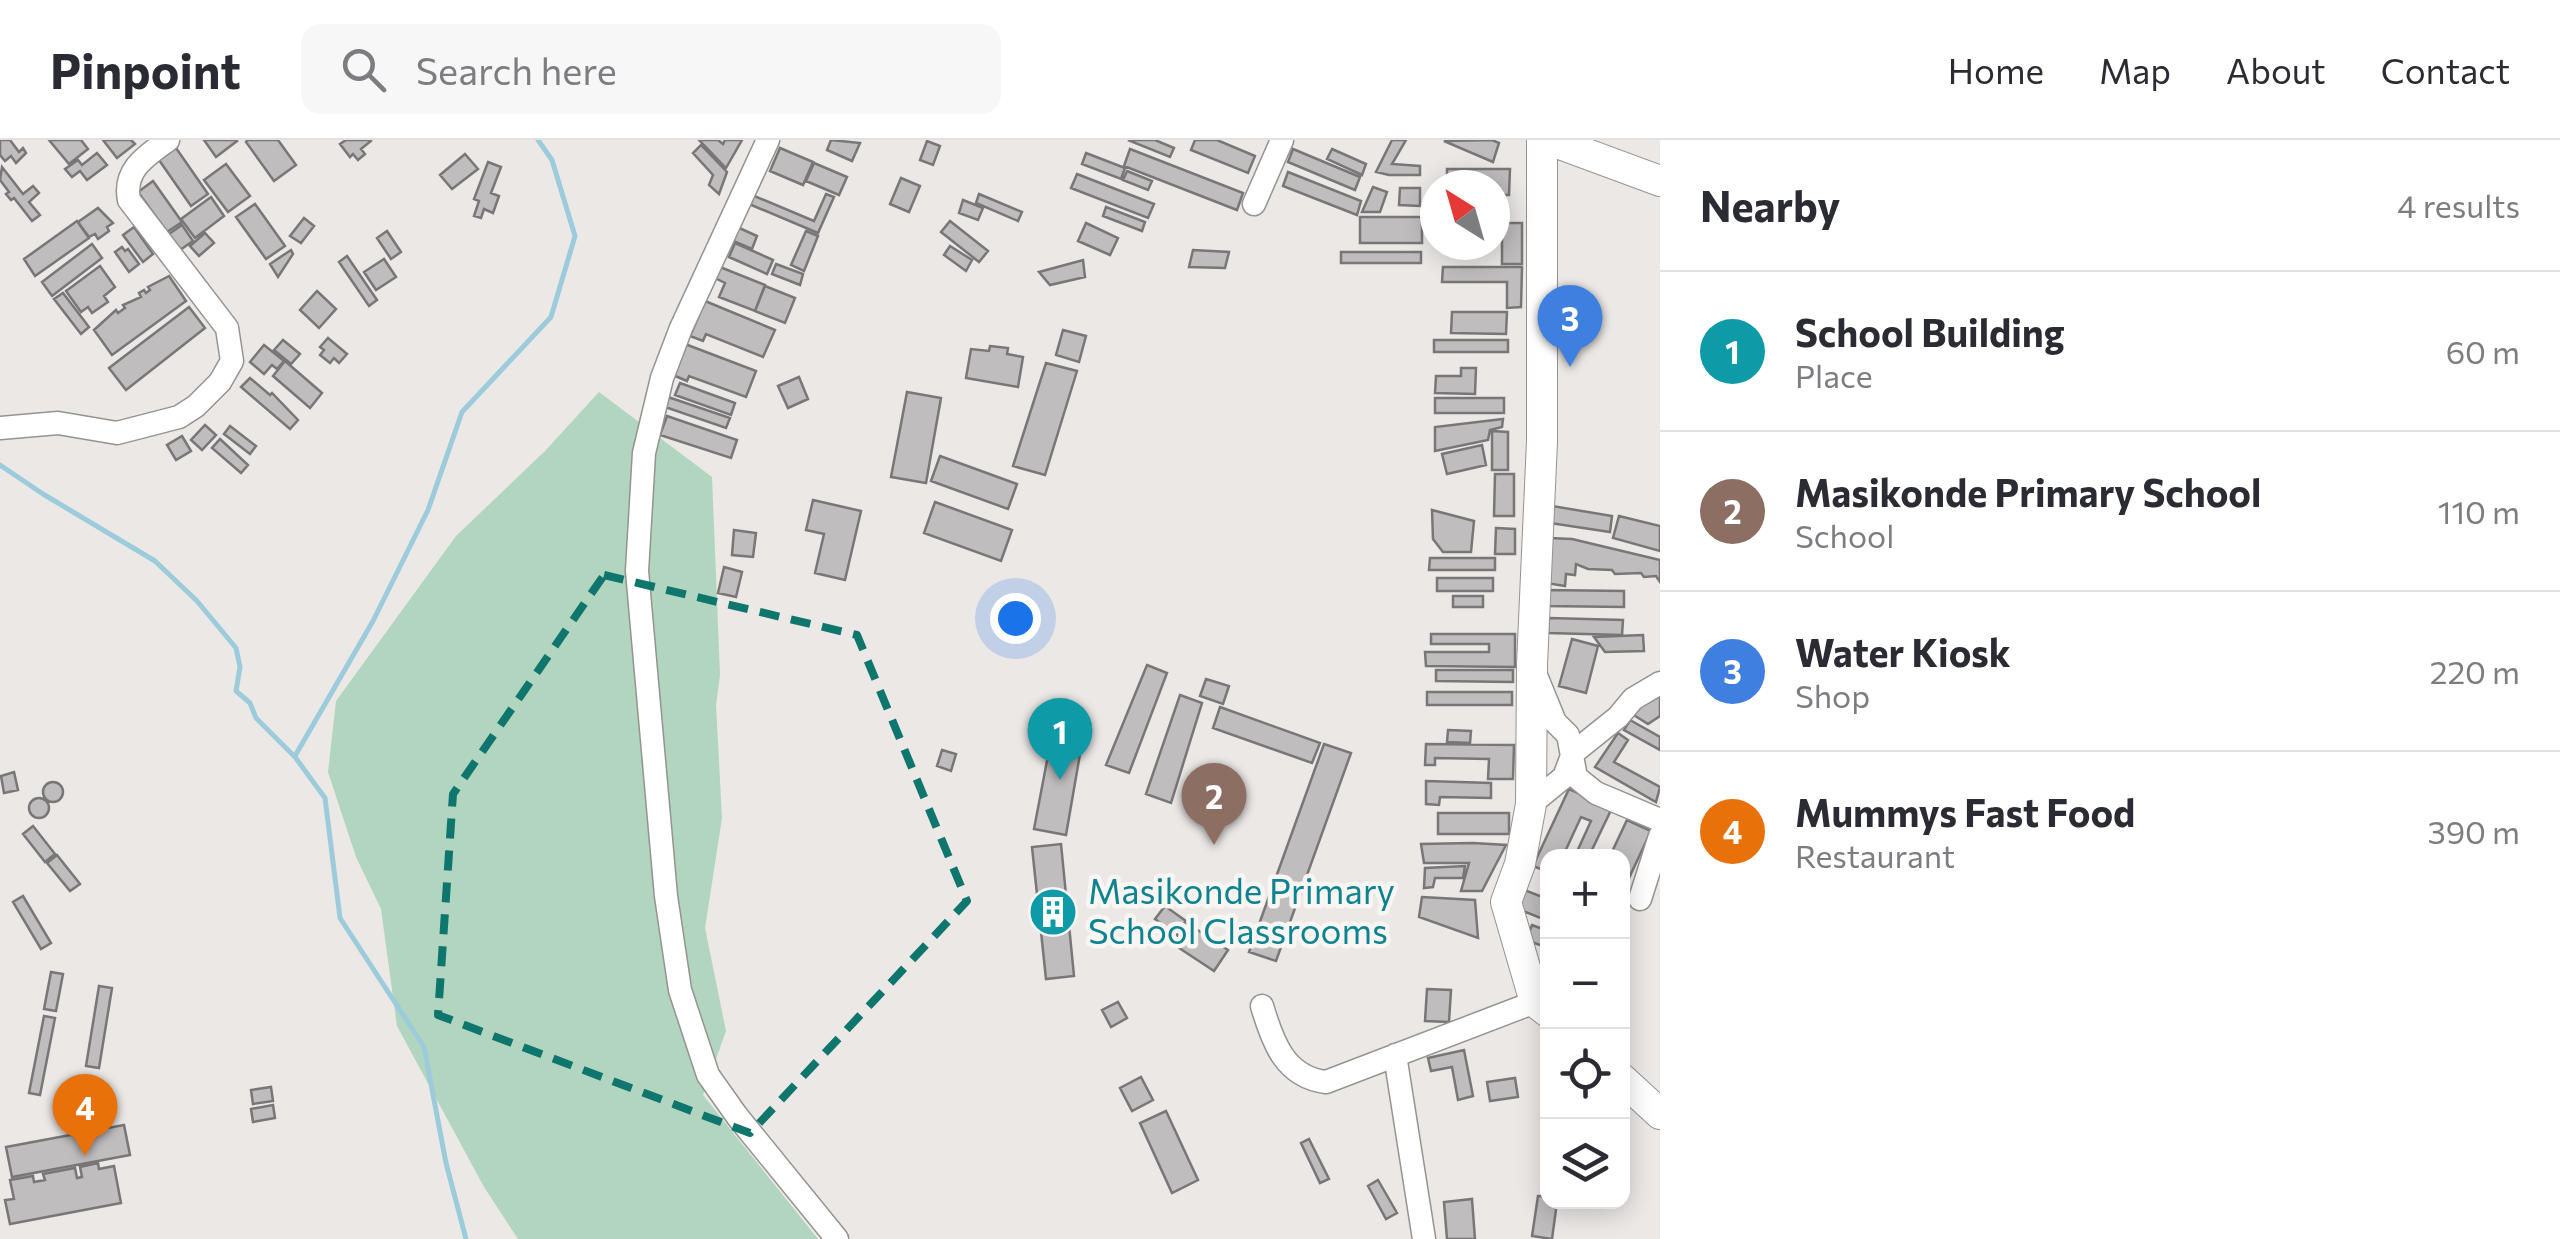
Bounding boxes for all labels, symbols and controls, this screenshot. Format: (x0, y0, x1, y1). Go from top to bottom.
search box (301, 24, 1001, 114)
text: Pinpoint (50, 40, 241, 99)
icon: search (336, 42, 391, 97)
text: Search here (416, 46, 617, 93)
text: Home (1948, 48, 2044, 91)
text: Map (2099, 48, 2171, 91)
text: About (2226, 48, 2326, 91)
text: Contact (2381, 48, 2510, 91)
north arrow (1420, 170, 1510, 260)
text: Nearby (1700, 179, 1840, 231)
text: 4 results (2397, 185, 2520, 225)
pin: 3 (1538, 284, 1602, 367)
text: School Building (1795, 308, 2065, 355)
text: 1 (1725, 331, 1740, 371)
text: 60 m (2446, 331, 2520, 371)
text: Place (1795, 355, 1873, 395)
text: Masikonde Primary School (1795, 468, 2261, 515)
text: 2 (1723, 491, 1742, 531)
text: 110 m (2438, 491, 2520, 531)
text: School (1795, 515, 1894, 555)
your location (990, 593, 1041, 644)
text: Water Kiosk (1795, 628, 2011, 675)
text: 3 (1723, 651, 1742, 691)
text: 220 m (2430, 651, 2520, 691)
text: Shop (1795, 675, 1870, 715)
pin: 1 (1028, 698, 1092, 780)
pin: 2 (1182, 762, 1246, 845)
text: Mummys Fast Food (1795, 788, 2135, 835)
text: 4 (1723, 811, 1742, 851)
text: 390 m (2427, 811, 2520, 851)
text: Restaurant (1795, 835, 1955, 875)
map controls (1540, 849, 1630, 1209)
button: + (1540, 849, 1630, 939)
place label: Masikonde Primary School Classrooms (1088, 868, 1395, 951)
building icon: Masikonde Primary School Classrooms (1027, 886, 1079, 938)
button: − (1540, 939, 1630, 1029)
button: locate (1540, 1029, 1630, 1119)
pin: 4 (52, 1074, 118, 1156)
button: layers (1540, 1119, 1630, 1209)

